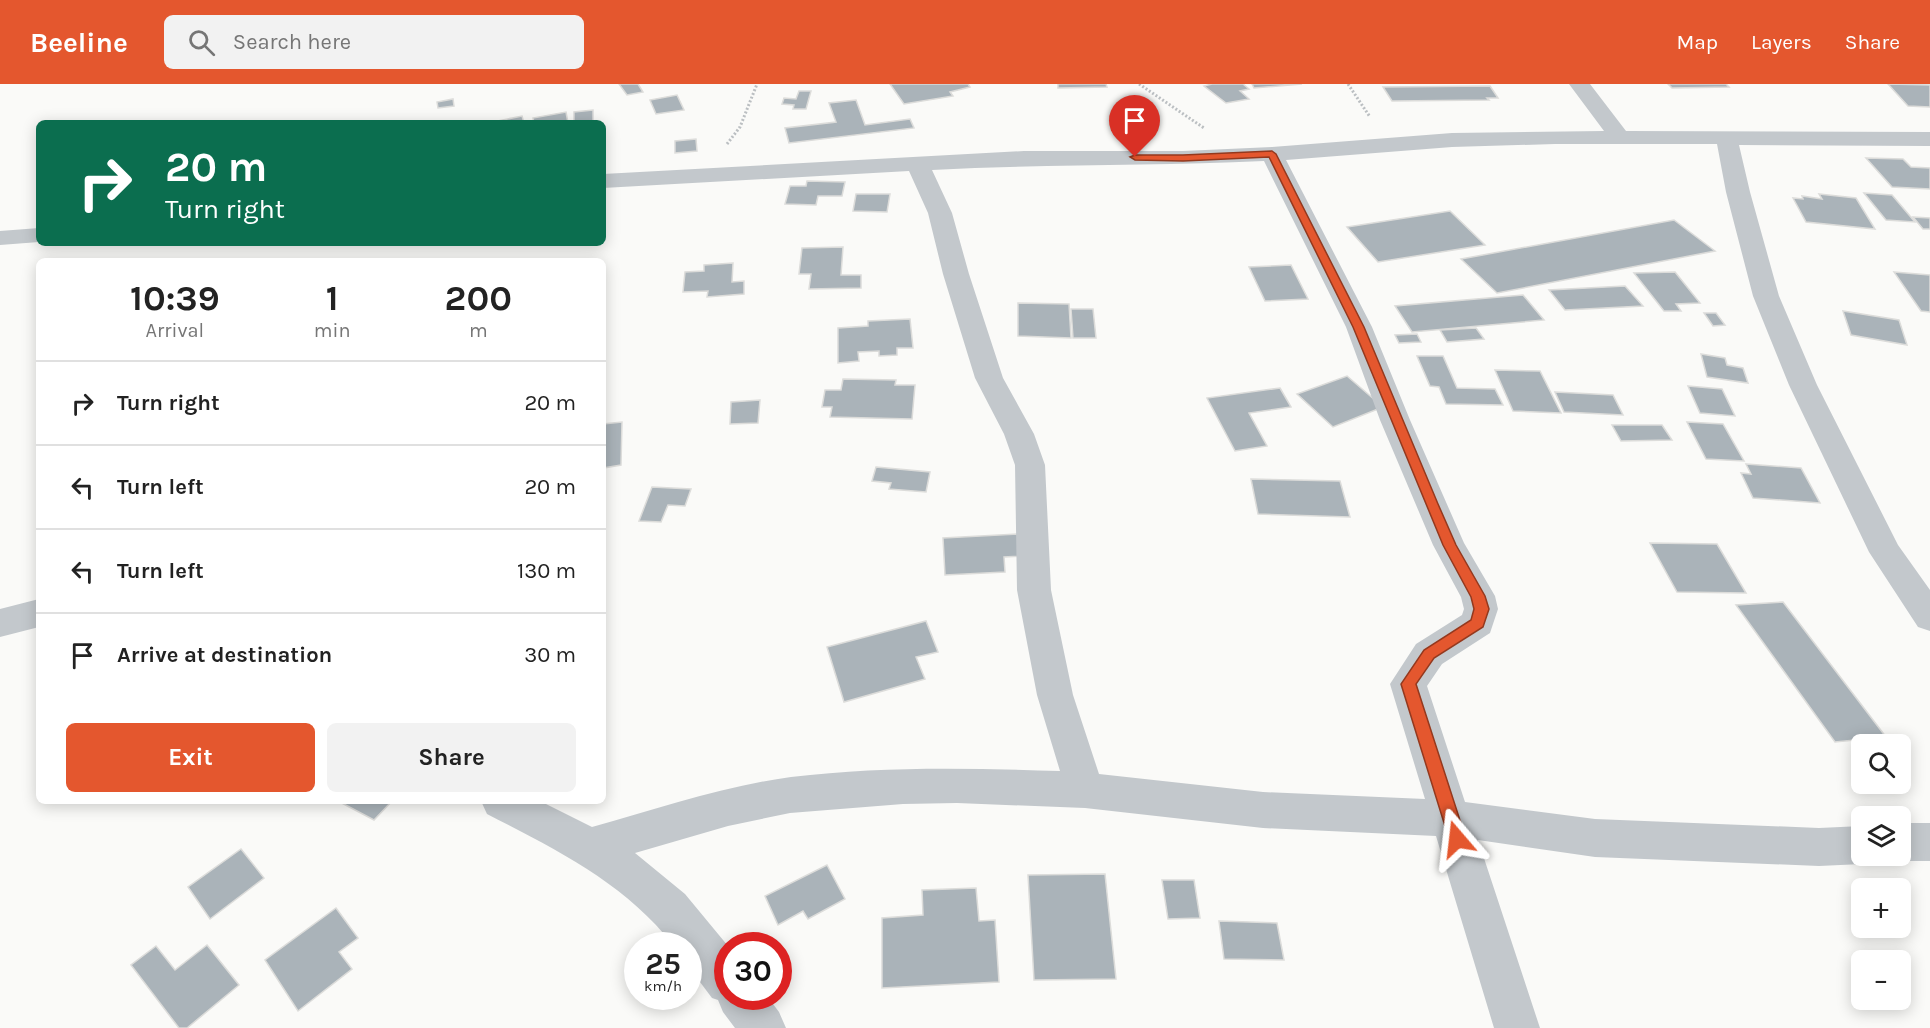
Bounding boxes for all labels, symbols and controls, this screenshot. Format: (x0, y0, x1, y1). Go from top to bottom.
search box (164, 15, 584, 69)
text: Beeline (30, 26, 128, 59)
icon: search (185, 26, 218, 59)
text: Search here (233, 29, 351, 55)
text: Map (1676, 30, 1718, 54)
text: Layers (1751, 30, 1812, 54)
text: Share (1845, 30, 1900, 54)
pin (1109, 95, 1160, 157)
icon: arrive (1118, 104, 1151, 137)
text: 20 m (165, 142, 267, 192)
icon: right (66, 144, 144, 222)
text: Turn right (165, 193, 285, 225)
text: 10:39 (130, 277, 220, 319)
text: 1 (326, 277, 339, 319)
text: 200 (445, 277, 512, 319)
text: Arrival (146, 319, 204, 342)
text: min (314, 319, 351, 342)
text: m (469, 319, 488, 342)
icon: right (66, 387, 99, 420)
text: Turn right (117, 390, 220, 416)
text: 20 m (524, 390, 576, 416)
icon: left (66, 471, 99, 504)
text: Turn left (117, 474, 204, 500)
text: 20 m (524, 474, 576, 500)
icon: left (66, 555, 99, 588)
text: Turn left (117, 558, 204, 584)
text: 130 m (517, 558, 576, 584)
icon: arrive (66, 639, 99, 672)
text: Arrive at destination (117, 642, 332, 668)
text: 30 m (524, 642, 576, 668)
button: Exit (66, 723, 315, 792)
button: Share (327, 723, 576, 792)
map controls (1851, 734, 1911, 1010)
button: search (1851, 734, 1911, 794)
button: layers (1851, 806, 1911, 866)
position arrow (1425, 807, 1489, 871)
button: + (1851, 878, 1911, 938)
speed limit sign: 30 (714, 932, 792, 1010)
text: 25 (645, 946, 681, 982)
button: − (1851, 950, 1911, 1010)
text: km/h (644, 977, 682, 995)

